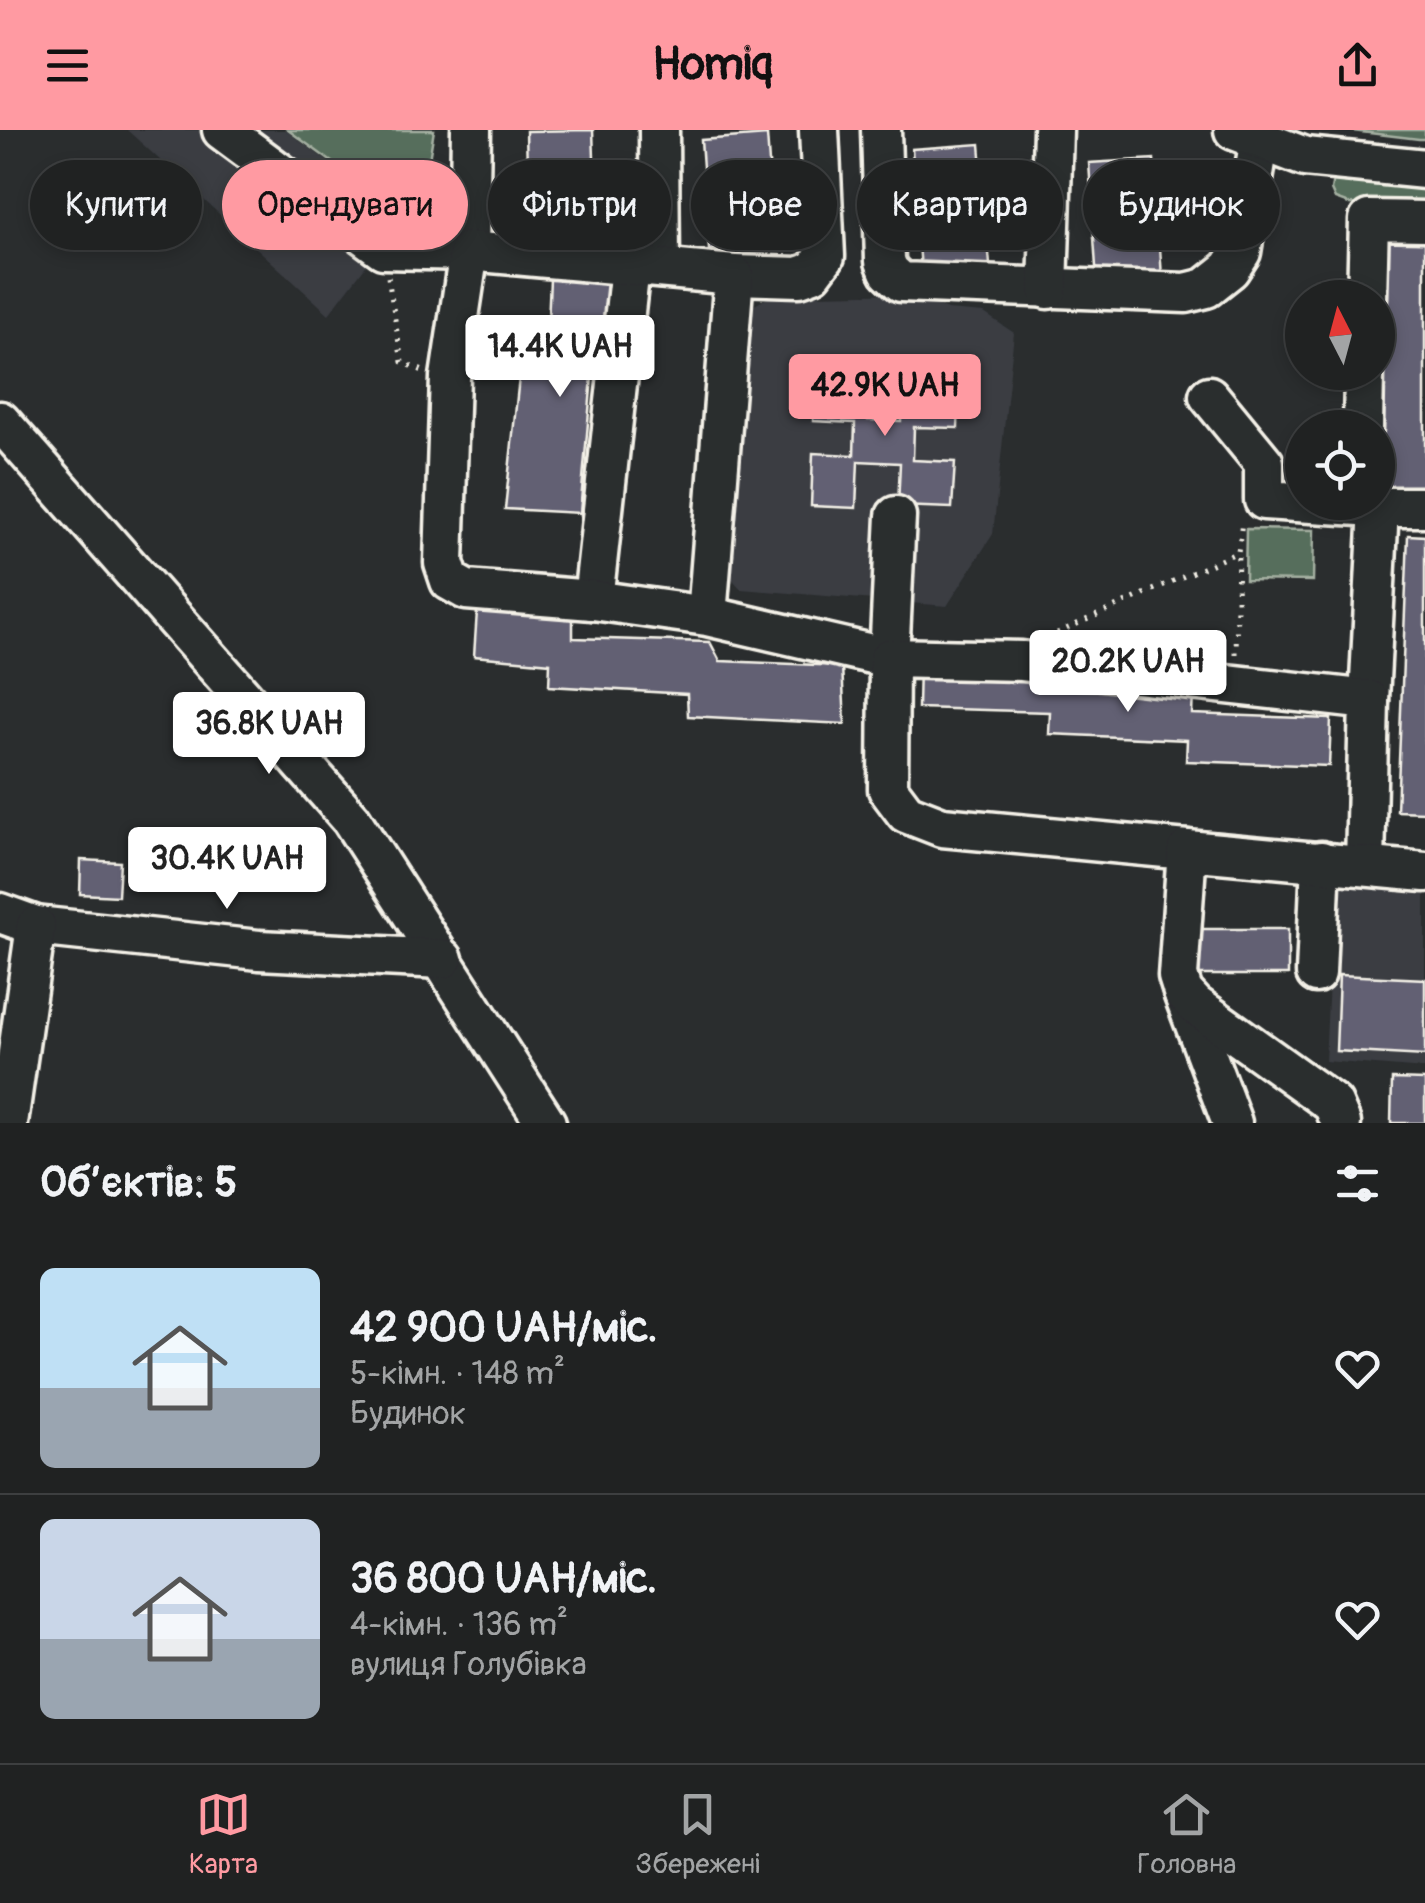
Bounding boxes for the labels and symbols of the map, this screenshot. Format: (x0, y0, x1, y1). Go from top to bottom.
north arrow (1285, 280, 1395, 390)
pin: 14.4K UAH (446, 315, 674, 400)
pin: 42.9K UAH (771, 354, 999, 439)
pin: 20.2K UAH (1014, 630, 1242, 715)
pin: 36.8K UAH (155, 692, 383, 777)
pin: 30.4K UAH (113, 827, 341, 912)

